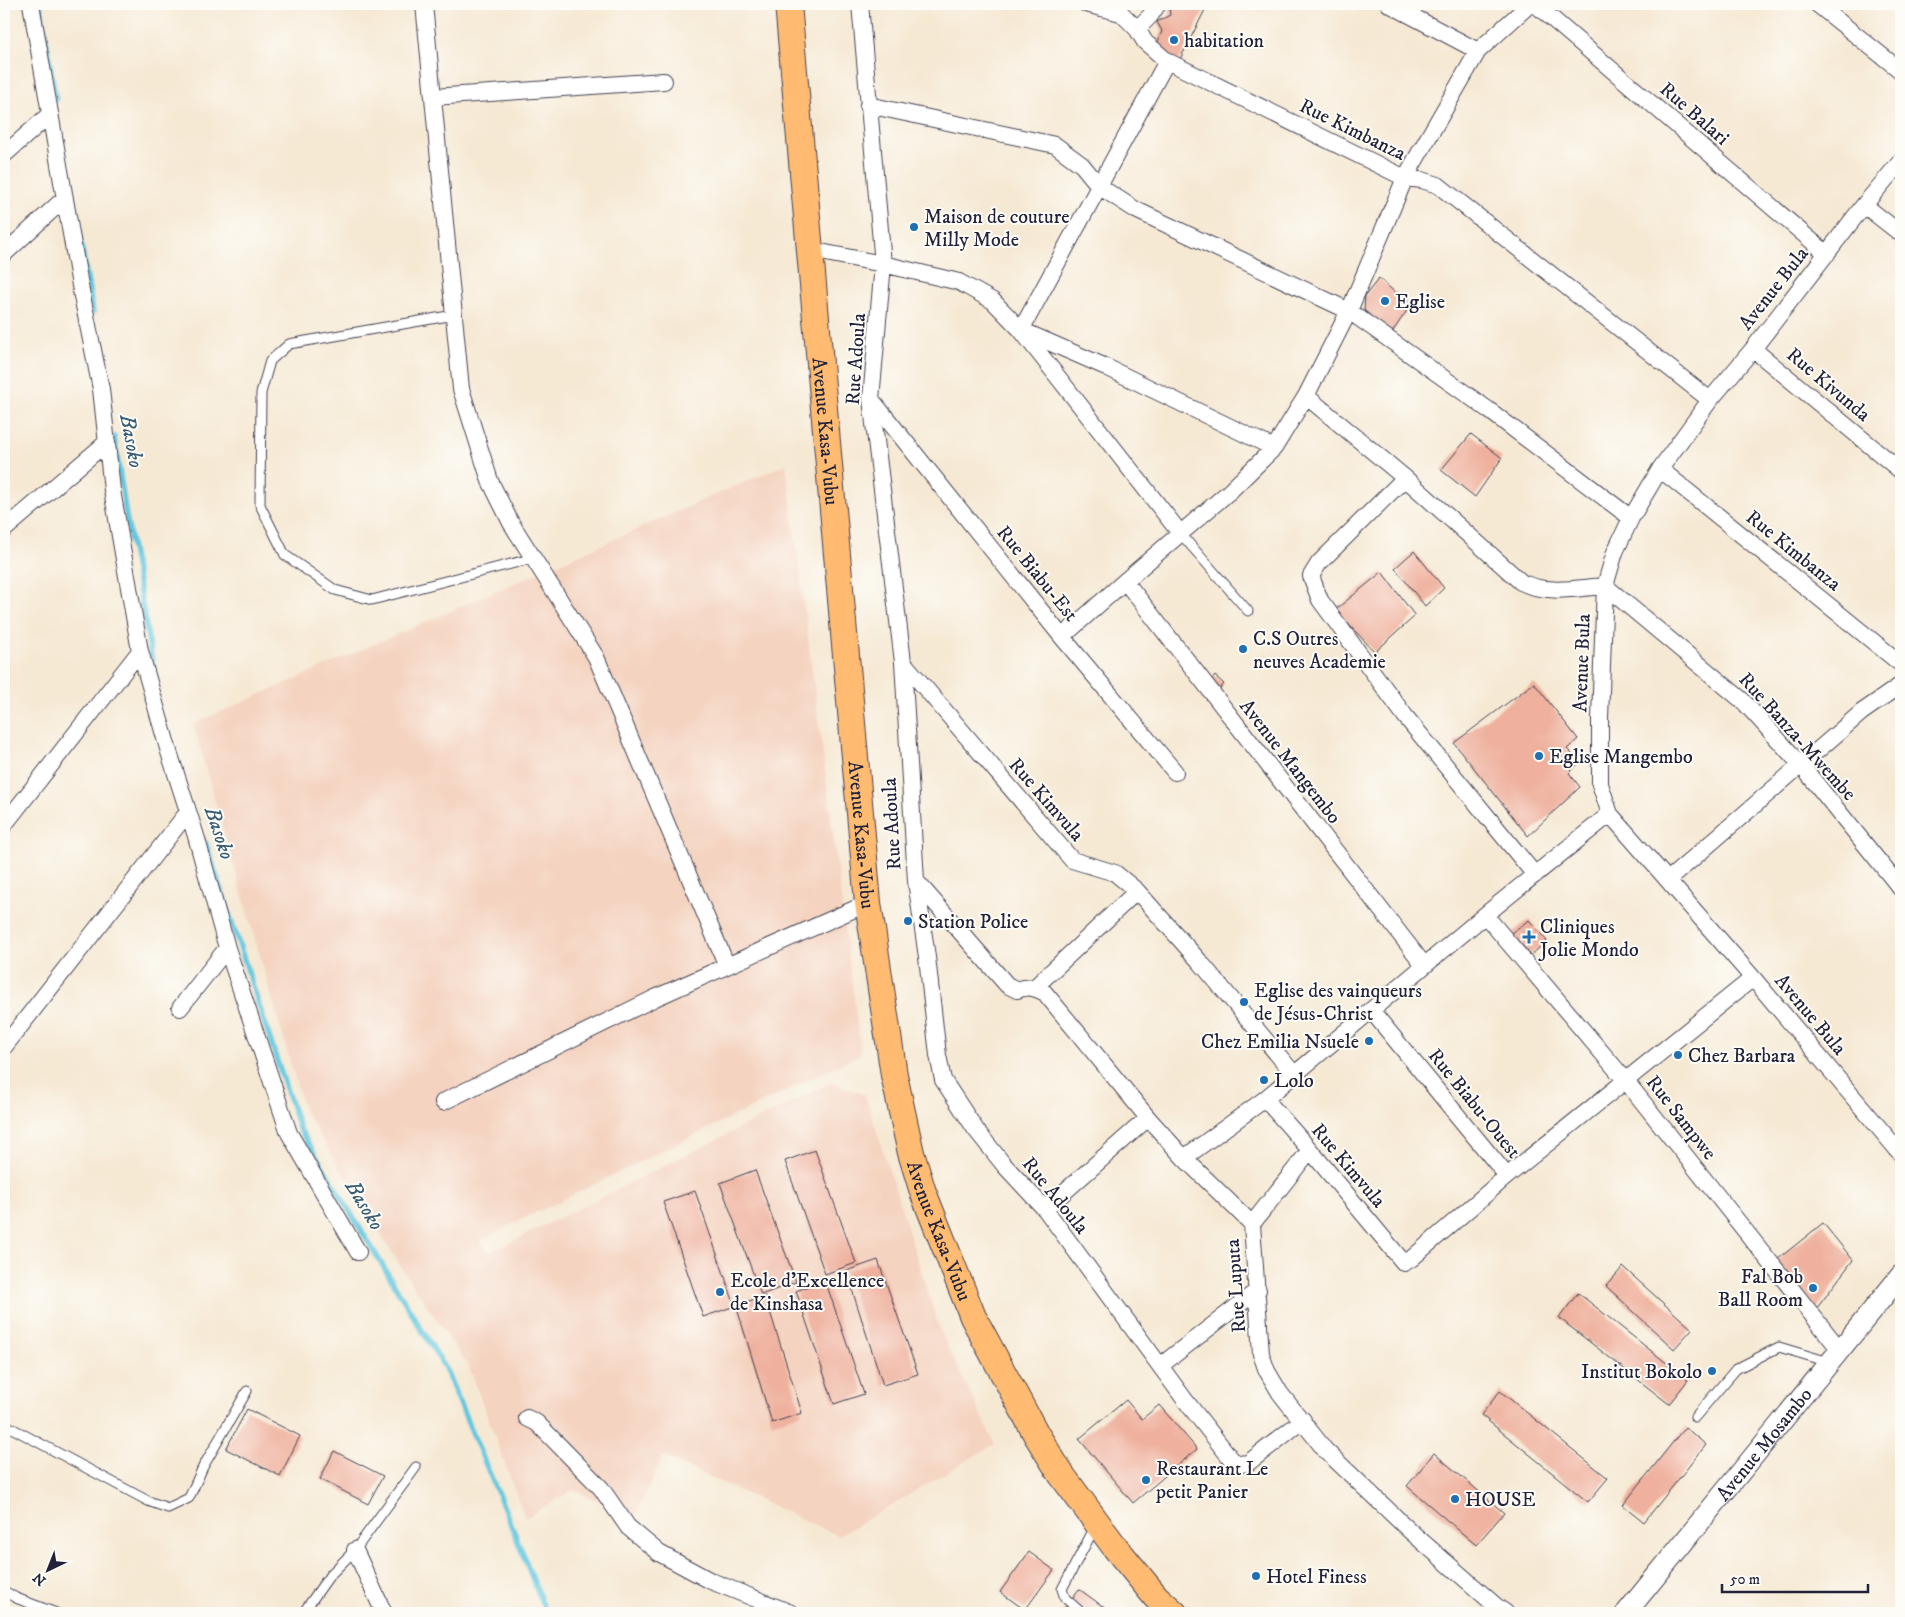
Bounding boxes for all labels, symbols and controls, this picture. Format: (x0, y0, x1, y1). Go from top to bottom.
place label: habitation (1184, 29, 1265, 54)
marker: habitation (1168, 34, 1180, 46)
street label: Rue Balari (1654, 77, 1734, 151)
street label: Rue Kimbanza (1295, 94, 1410, 167)
place label: Maison de couture Milly Mode (924, 205, 1069, 253)
marker: Maison de couture Milly Mode (908, 221, 920, 233)
street label: Avenue Bula (1734, 242, 1815, 336)
place label: Eglise (1395, 290, 1445, 315)
marker: Eglise (1379, 295, 1391, 307)
street label: Rue Adoula (841, 312, 872, 406)
street label: Rue Kivunda (1781, 343, 1876, 428)
street label: Avenue Kasa-Vubu (806, 357, 844, 506)
water label: Basoko (113, 411, 149, 470)
street label: Rue Kimbanza (1740, 505, 1846, 597)
street label: Rue Biabu-Est (991, 521, 1083, 627)
street label: Avenue Bula (1568, 613, 1597, 713)
place label: C.S Outres neuves Academie (1253, 627, 1386, 675)
marker: C.S Outres neuves Academie (1237, 643, 1249, 655)
street label: Rue Banza-Mwembe (1733, 668, 1861, 806)
street label: Avenue Mangembo (1233, 695, 1346, 829)
place label: Eglise Mangembo (1549, 745, 1693, 770)
marker: Eglise Mangembo (1533, 750, 1545, 762)
street label: Rue Kimvula (1003, 753, 1089, 847)
street label: Avenue Kasa-Vubu (841, 760, 880, 911)
street label: Rue Adoula (878, 777, 907, 871)
water label: Basoko (198, 803, 240, 863)
place label: Station Police (918, 910, 1028, 935)
marker: Station Police (902, 915, 914, 927)
place label: Cliniques Jolie Mondo (1538, 915, 1639, 963)
marker: Cliniques Jolie Mondo (1522, 930, 1536, 944)
street label: Avenue Bula (1769, 969, 1851, 1061)
place label: Eglise des vainqueurs de Jésus-Christ (1254, 979, 1422, 1027)
marker: Eglise des vainqueurs de Jésus-Christ (1238, 996, 1250, 1008)
place label: Chez Emilia Nsuele (1201, 1030, 1359, 1055)
marker: Chez Emilia Nsuele (1363, 1035, 1375, 1047)
street label: Rue Biabu-Ouest (1422, 1044, 1526, 1164)
place label: Chez Barbara (1688, 1044, 1796, 1069)
marker: Chez Barbara (1672, 1049, 1684, 1061)
place label: Lolo (1274, 1069, 1314, 1094)
street label: Rue Sampwe (1640, 1071, 1722, 1165)
marker: Lolo (1258, 1074, 1270, 1086)
street label: Rue Kimvula (1305, 1119, 1391, 1214)
street label: Rue Adoula (1016, 1152, 1094, 1240)
street label: Avenue Kasa-Vubu (900, 1158, 976, 1305)
water label: Basoko (339, 1175, 389, 1235)
street label: Rue Luputa (1221, 1238, 1252, 1334)
place label: Fal Bob Ball Room (1718, 1265, 1803, 1313)
place label: Ecole d'Excellence de Kinshasa (730, 1269, 884, 1317)
marker: Fal Bob Ball Room (1807, 1282, 1819, 1294)
marker: Ecole d'Excellence de Kinshasa (714, 1286, 726, 1298)
place label: Institut Bokolo (1581, 1360, 1702, 1385)
marker: Institut Bokolo (1706, 1365, 1718, 1377)
street label: Avenue Mosambo (1711, 1383, 1818, 1507)
place label: Restaurant Le petit Panier (1155, 1457, 1268, 1505)
marker: Restaurant Le petit Panier (1140, 1474, 1152, 1486)
place label: HOUSE (1465, 1488, 1536, 1513)
marker: HOUSE (1449, 1493, 1461, 1505)
north arrow (22, 1544, 72, 1594)
scale bar (1722, 1562, 1869, 1594)
place label: Hotel Finess (1266, 1565, 1367, 1590)
text: N (29, 1568, 50, 1589)
marker: Hotel Finess (1250, 1570, 1262, 1582)
text: 50 m (1730, 1570, 1760, 1589)

